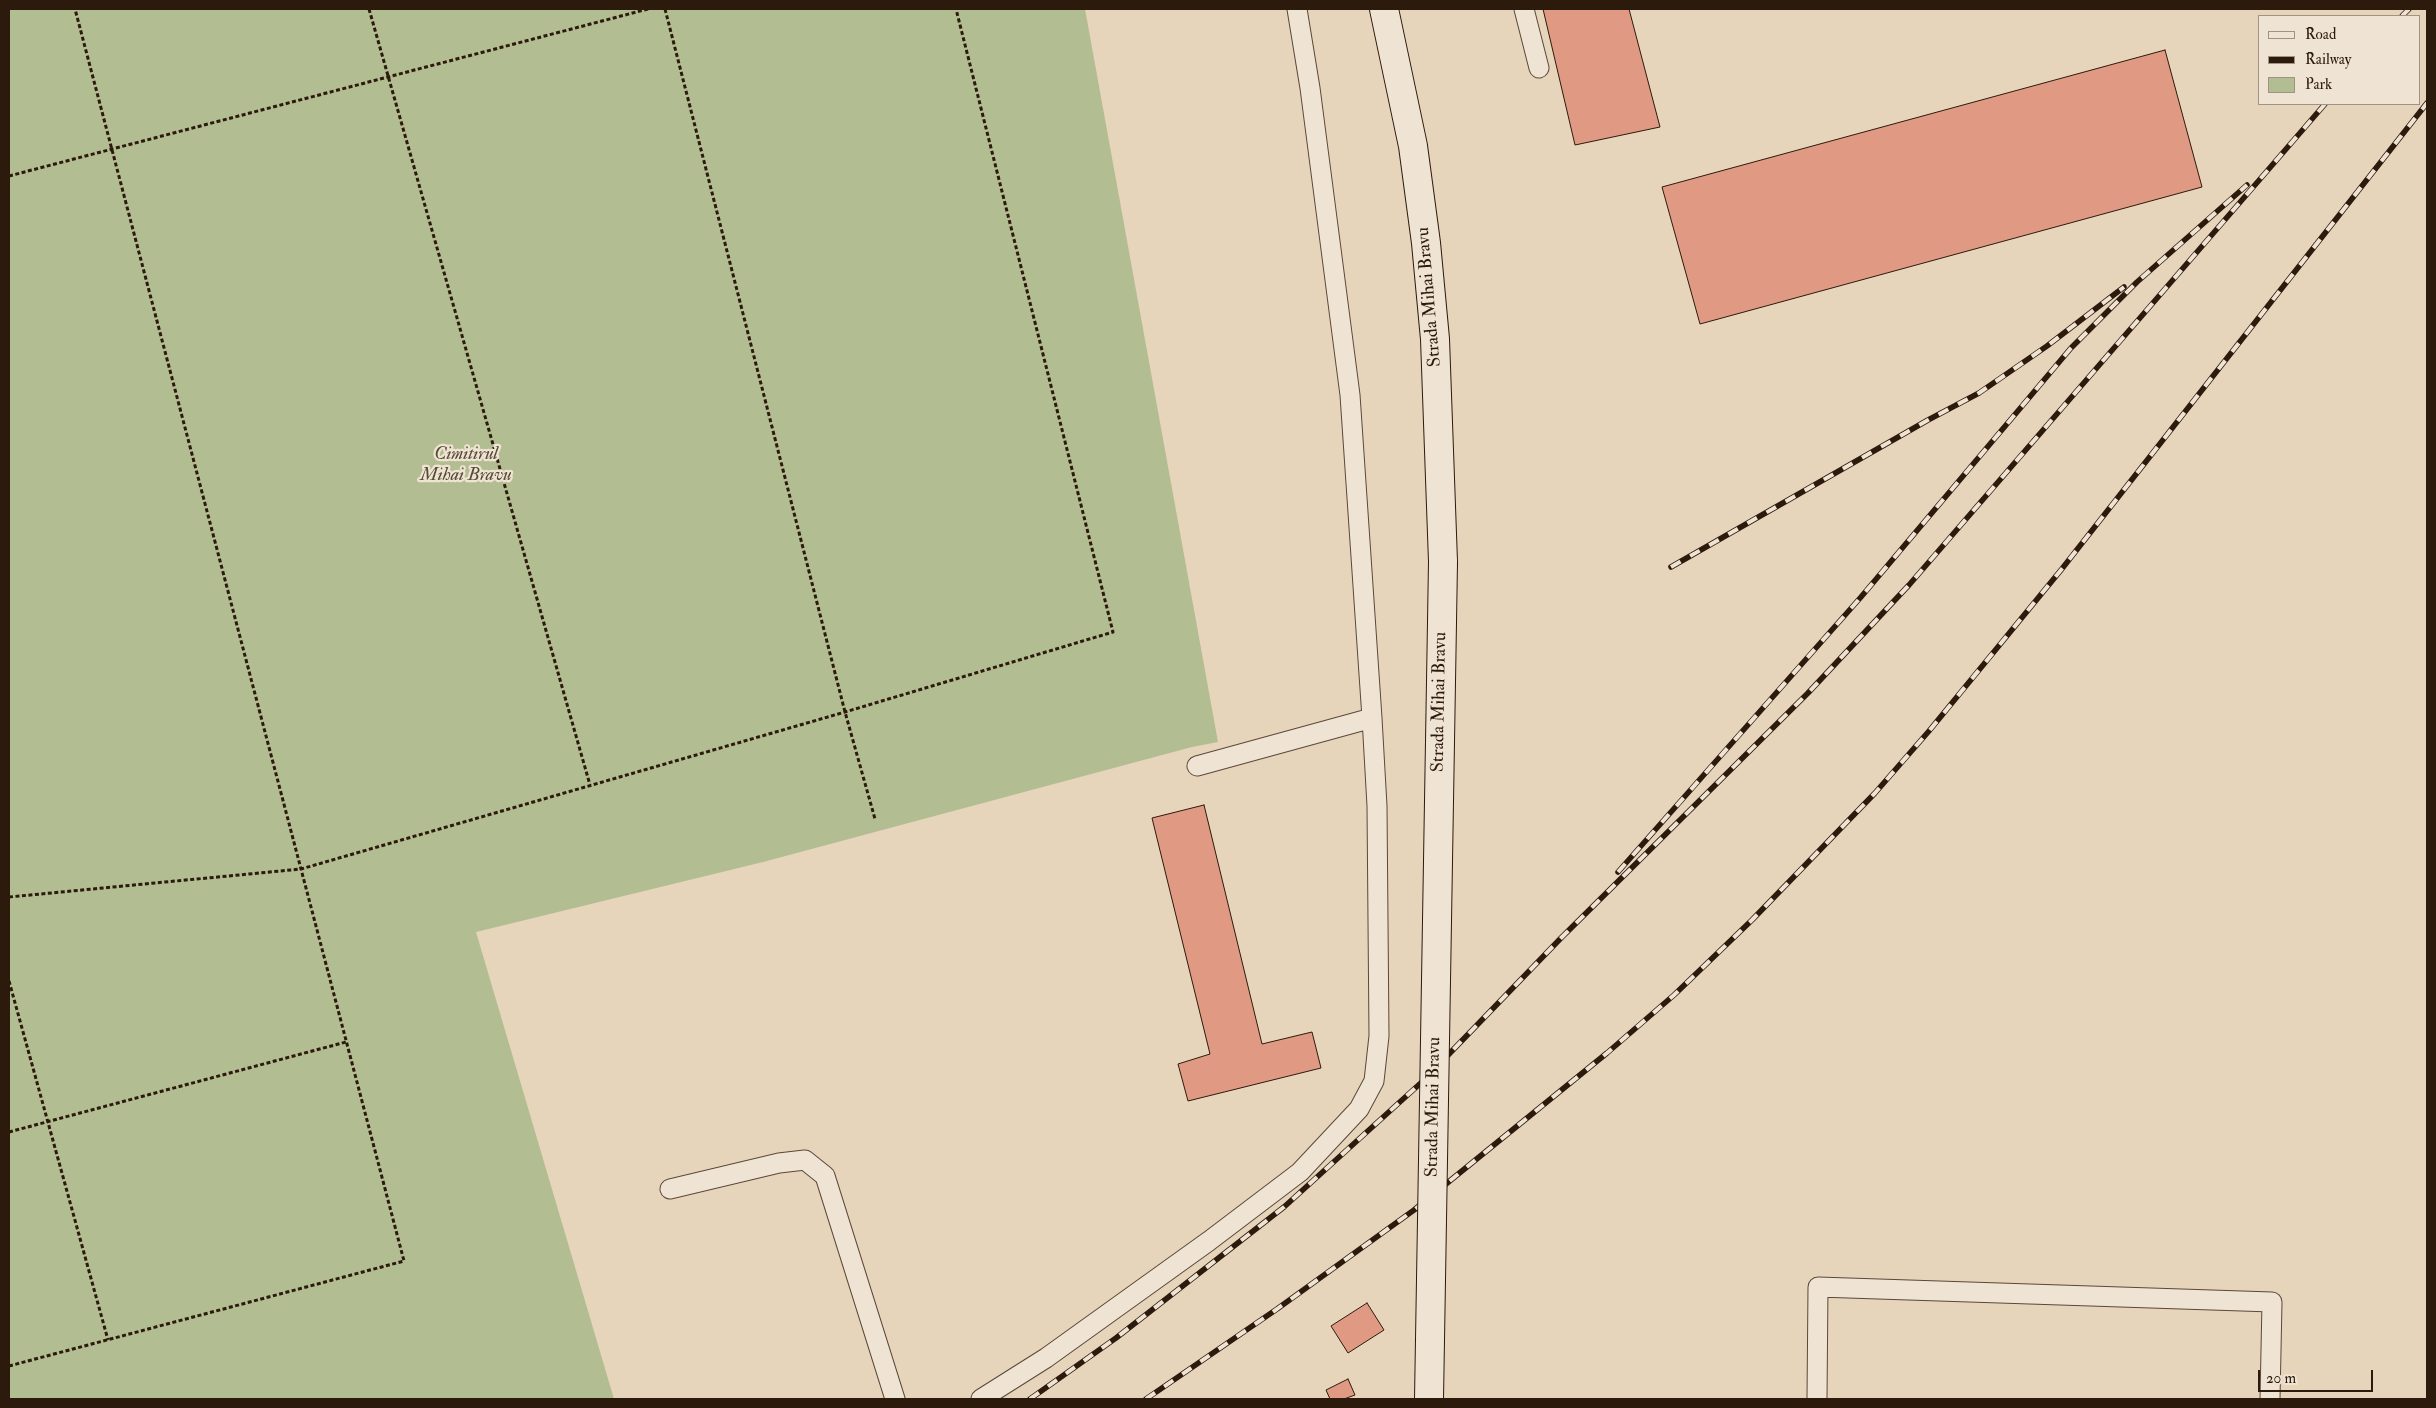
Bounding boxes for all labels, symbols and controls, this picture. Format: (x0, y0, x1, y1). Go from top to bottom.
legend (2258, 15, 2421, 105)
text: Road (2305, 25, 2336, 44)
text: Railway (2305, 50, 2351, 69)
text: Park (2305, 75, 2332, 94)
street label: Strada Mihai Bravu (1413, 226, 1447, 368)
park label: Cimitirul Mihai Bravu (420, 444, 512, 486)
street label: Strada Mihai Bravu (1428, 632, 1452, 772)
street label: Strada Mihai Bravu (1422, 1037, 1446, 1177)
scale bar (2261, 1360, 2376, 1392)
text: 20 m (2266, 1369, 2296, 1388)

